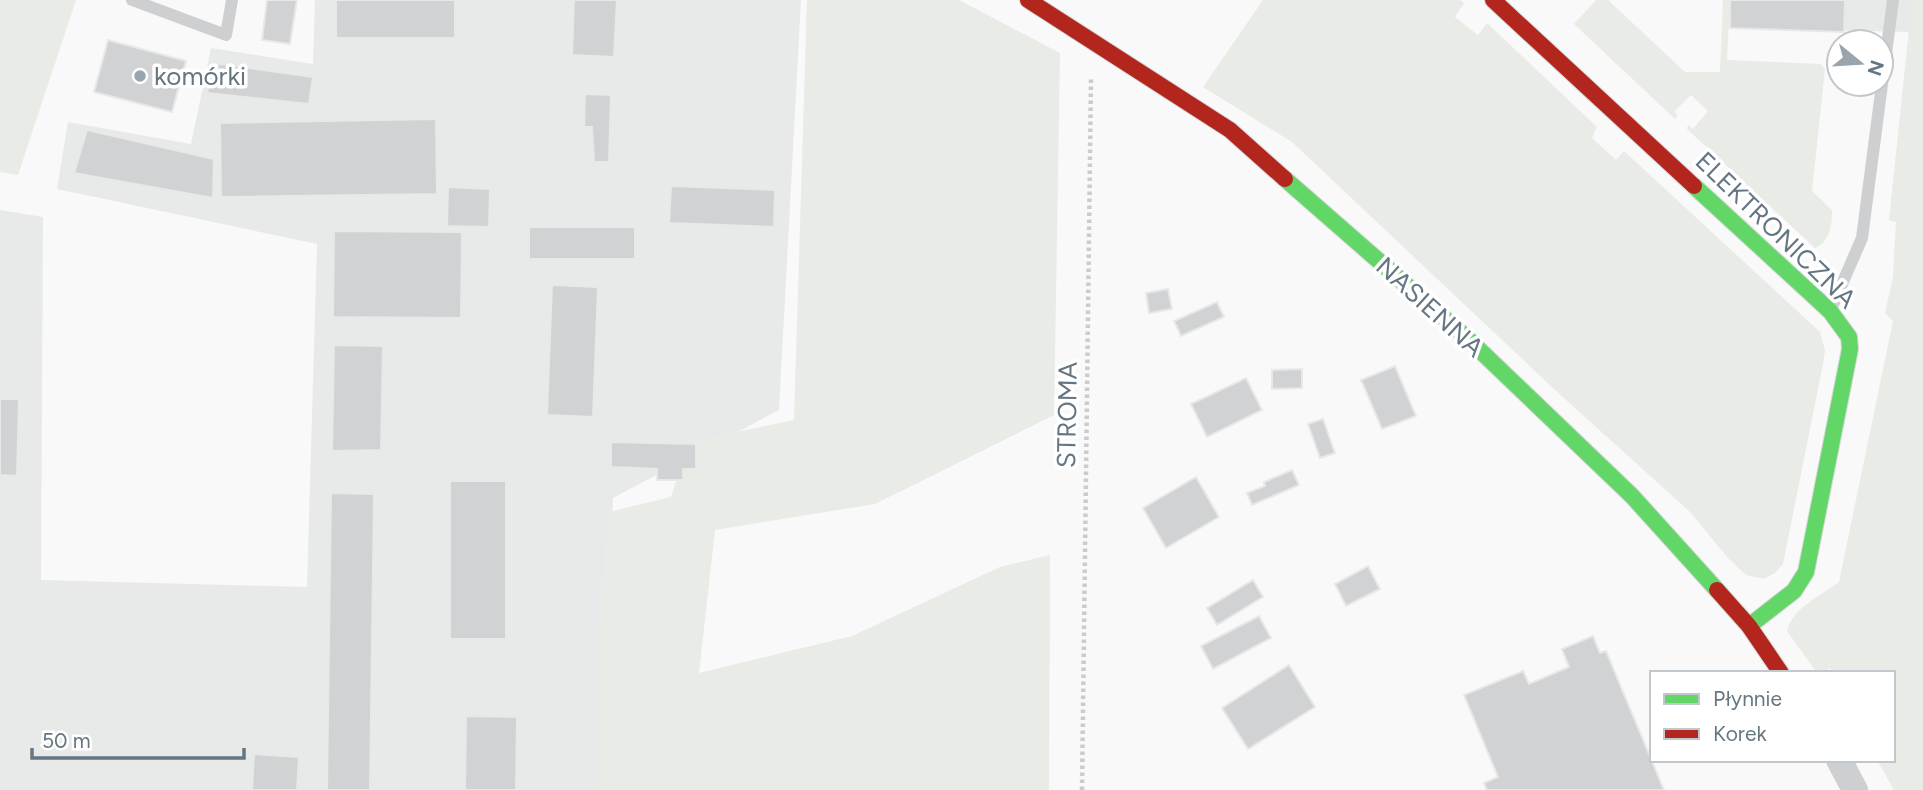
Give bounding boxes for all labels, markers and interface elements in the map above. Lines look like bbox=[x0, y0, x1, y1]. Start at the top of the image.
north arrow bbox=[1825, 28, 1895, 98]
text: N bbox=[1862, 58, 1889, 79]
place label: komórki bbox=[154, 60, 246, 92]
marker: komórki bbox=[132, 68, 148, 84]
street label: ELEKTRONICZNA bbox=[1689, 145, 1863, 315]
street label: NASIENNA bbox=[1370, 250, 1491, 364]
street label: STROMA bbox=[1050, 361, 1084, 468]
legend bbox=[1650, 671, 1895, 762]
text: Płynnie bbox=[1713, 686, 1782, 711]
scale bar bbox=[32, 716, 243, 760]
text: Korek bbox=[1713, 721, 1767, 746]
text: 50 m bbox=[42, 728, 91, 753]

